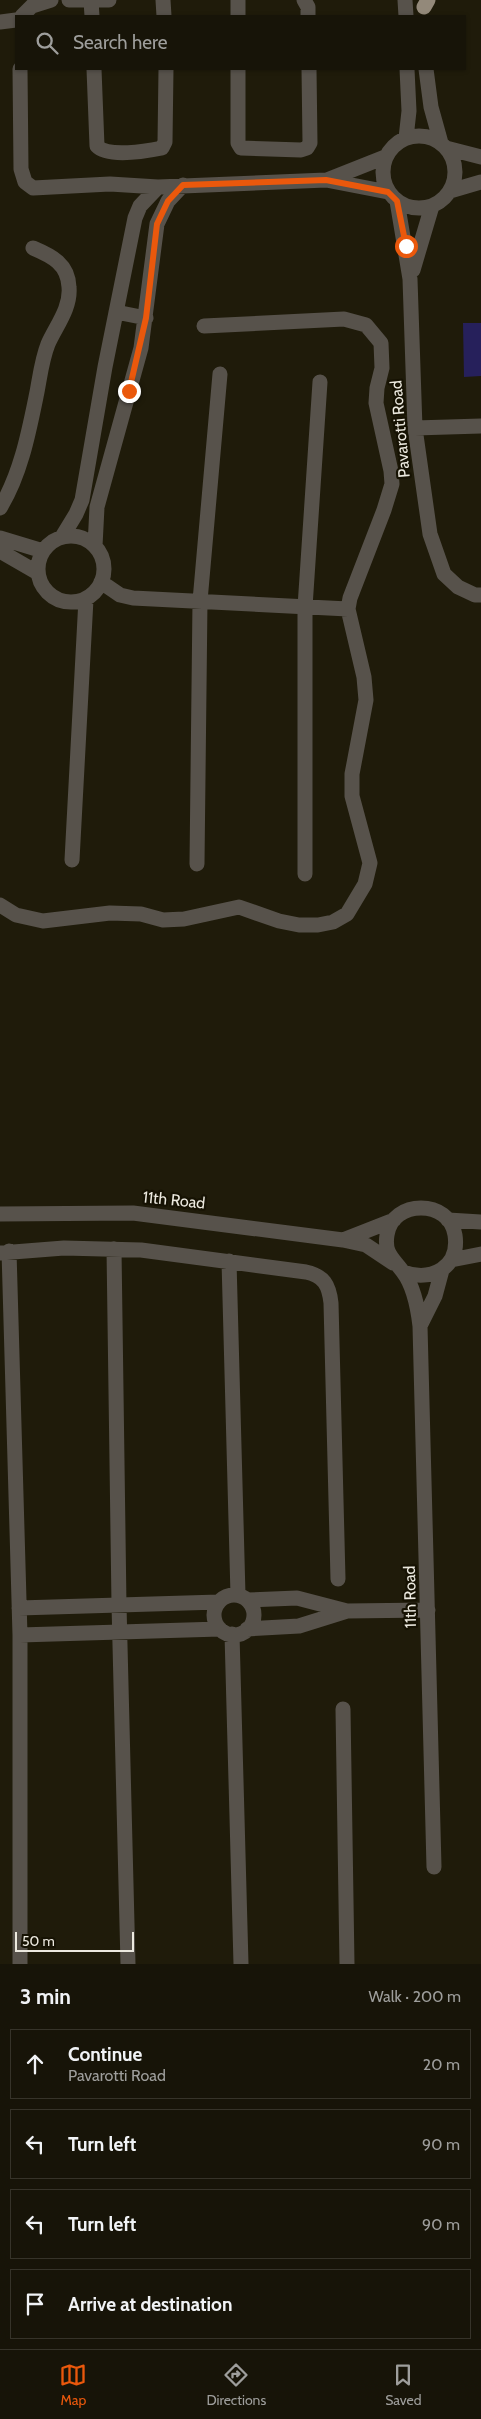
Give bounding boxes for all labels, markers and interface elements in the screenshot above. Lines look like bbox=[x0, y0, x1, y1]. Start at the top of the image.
search box bbox=[15, 15, 466, 70]
icon: search bbox=[33, 29, 61, 57]
text: Search here bbox=[73, 31, 167, 54]
route start bbox=[395, 235, 418, 258]
street label: Pavarotti Road bbox=[386, 379, 414, 479]
route end bbox=[118, 380, 141, 403]
street label: 11th Road bbox=[142, 1187, 206, 1213]
street label: 11th Road bbox=[400, 1565, 420, 1629]
scale bar bbox=[15, 1929, 134, 1952]
text: 50 m bbox=[22, 1932, 55, 1950]
text: 3 min bbox=[20, 1984, 71, 2009]
text: Walk · 200 m bbox=[369, 1987, 461, 2006]
text: Continue bbox=[68, 2043, 142, 2066]
icon: ahead bbox=[21, 2050, 49, 2078]
text: 20 m bbox=[423, 2055, 460, 2074]
text: Pavarotti Road bbox=[68, 2066, 166, 2085]
icon: left bbox=[21, 2130, 49, 2158]
text: Turn left bbox=[68, 2133, 136, 2156]
text: 90 m bbox=[422, 2135, 460, 2154]
icon: left bbox=[21, 2210, 49, 2238]
text: Turn left bbox=[68, 2213, 136, 2236]
text: 90 m bbox=[422, 2215, 460, 2234]
icon: arrive bbox=[21, 2290, 49, 2318]
text: Arrive at destination bbox=[68, 2293, 232, 2316]
tab: Map bbox=[59, 2361, 87, 2409]
tab: Directions bbox=[206, 2361, 266, 2409]
tab: Saved bbox=[385, 2361, 422, 2409]

